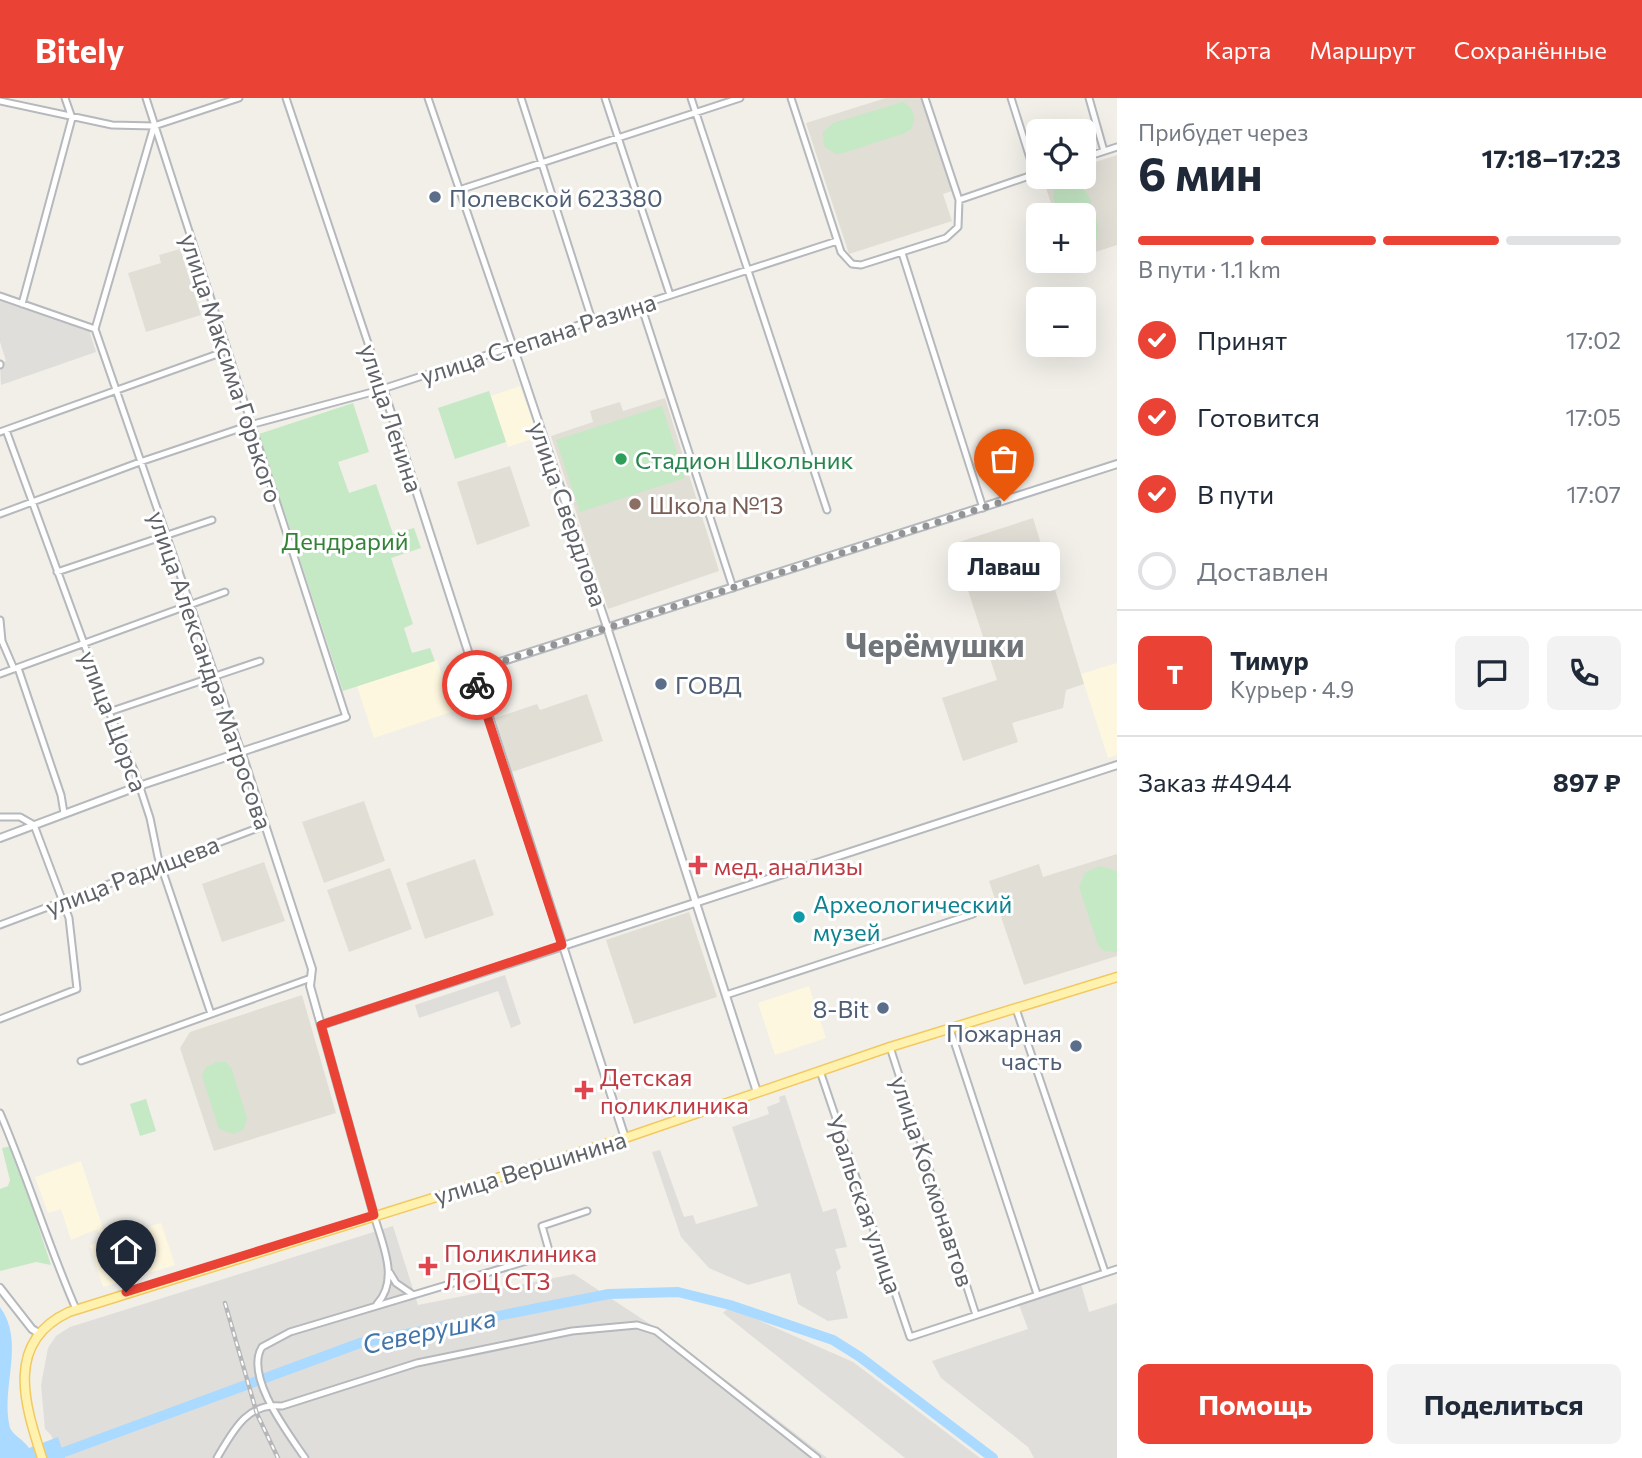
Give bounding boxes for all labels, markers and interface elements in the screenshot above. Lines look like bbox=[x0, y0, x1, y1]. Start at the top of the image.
text: Bitely bbox=[35, 29, 124, 70]
text: Карта bbox=[1205, 35, 1271, 64]
text: Маршрут bbox=[1309, 35, 1416, 64]
text: Сохранённые bbox=[1454, 35, 1607, 64]
text: Прибудет через bbox=[1138, 118, 1308, 146]
map controls bbox=[1026, 119, 1096, 357]
button: locate bbox=[1026, 119, 1096, 189]
text: 17:18–17:23 bbox=[1481, 142, 1621, 173]
text: 6 мин bbox=[1138, 144, 1263, 200]
place label: Полевской 623380 bbox=[449, 183, 663, 212]
marker: Полевской 623380 bbox=[427, 189, 443, 205]
button: + bbox=[1026, 203, 1096, 273]
street label: улица Максима Горького bbox=[175, 230, 289, 506]
text: В пути · 1.1 km bbox=[1138, 255, 1281, 283]
street label: улица Степана Разина bbox=[417, 286, 659, 390]
button: − bbox=[1026, 287, 1096, 357]
icon: check bbox=[1138, 321, 1176, 359]
text: Принят bbox=[1197, 324, 1287, 355]
text: 17:02 bbox=[1566, 326, 1621, 354]
street label: улица Ленина bbox=[354, 340, 430, 496]
icon: check bbox=[1138, 398, 1176, 436]
text: Готовится bbox=[1197, 401, 1320, 432]
text: 17:05 bbox=[1565, 403, 1621, 431]
street label: улица Свердлова bbox=[524, 418, 614, 610]
pin bbox=[974, 429, 1034, 501]
icon: bag bbox=[985, 440, 1023, 478]
place label: Стадион Школьник bbox=[635, 445, 853, 474]
marker: Стадион Школьник bbox=[613, 451, 629, 467]
icon: check bbox=[1138, 475, 1176, 513]
text: В пути bbox=[1197, 478, 1274, 509]
text: 17:07 bbox=[1567, 480, 1621, 508]
place label: Школа №13 bbox=[649, 490, 784, 519]
marker: Школа №13 bbox=[627, 496, 643, 512]
street label: улица Александра Матросова bbox=[143, 507, 279, 833]
park label: Дендрарий bbox=[281, 526, 409, 555]
callout: Лаваш bbox=[948, 543, 1060, 592]
text: Лаваш bbox=[967, 552, 1041, 580]
text: Доставлен bbox=[1197, 555, 1329, 586]
district label: Черёмушки bbox=[845, 624, 1025, 664]
button: chat bbox=[1455, 636, 1529, 710]
button: phone bbox=[1547, 636, 1621, 710]
text: Тимур bbox=[1230, 644, 1309, 675]
street label: улица Щорса bbox=[74, 646, 154, 796]
courier bbox=[442, 650, 512, 720]
text: Т bbox=[1167, 658, 1183, 689]
icon: bike bbox=[458, 666, 496, 704]
place label: ГОВД bbox=[675, 670, 742, 699]
text: Курьер · 4.9 bbox=[1230, 675, 1354, 703]
marker: ГОВД bbox=[653, 676, 669, 692]
text: Заказ #4944 bbox=[1138, 766, 1292, 797]
text: 897 ₽ bbox=[1553, 766, 1621, 797]
street label: улица Радищева bbox=[41, 829, 223, 921]
place label: мед. анализы bbox=[714, 851, 863, 880]
marker: мед. анализы bbox=[688, 855, 708, 875]
place label: Археологический музей bbox=[813, 889, 1012, 946]
marker: Археологический музей bbox=[791, 909, 807, 925]
place label: 8-Bit bbox=[813, 994, 869, 1023]
marker: 8-Bit bbox=[875, 1000, 891, 1016]
place label: Пожарная часть bbox=[946, 1018, 1062, 1075]
marker: Пожарная часть bbox=[1068, 1038, 1084, 1054]
place label: Детская поликлиника bbox=[600, 1062, 749, 1119]
street label: улица Космонавтов bbox=[885, 1072, 981, 1290]
marker: Детская поликлиника bbox=[574, 1080, 594, 1100]
street label: Уральская улица bbox=[821, 1111, 909, 1297]
street label: улица Вершинина bbox=[430, 1124, 630, 1210]
pin bbox=[96, 1220, 156, 1292]
icon: home bbox=[107, 1231, 145, 1269]
place label: Поликлиника ЛОЦ СТЗ bbox=[444, 1238, 597, 1295]
marker: Поликлиника ЛОЦ СТЗ bbox=[418, 1256, 438, 1276]
water label: Северушка bbox=[359, 1301, 499, 1359]
button: Помощь bbox=[1138, 1364, 1373, 1444]
button: Поделиться bbox=[1387, 1364, 1621, 1444]

